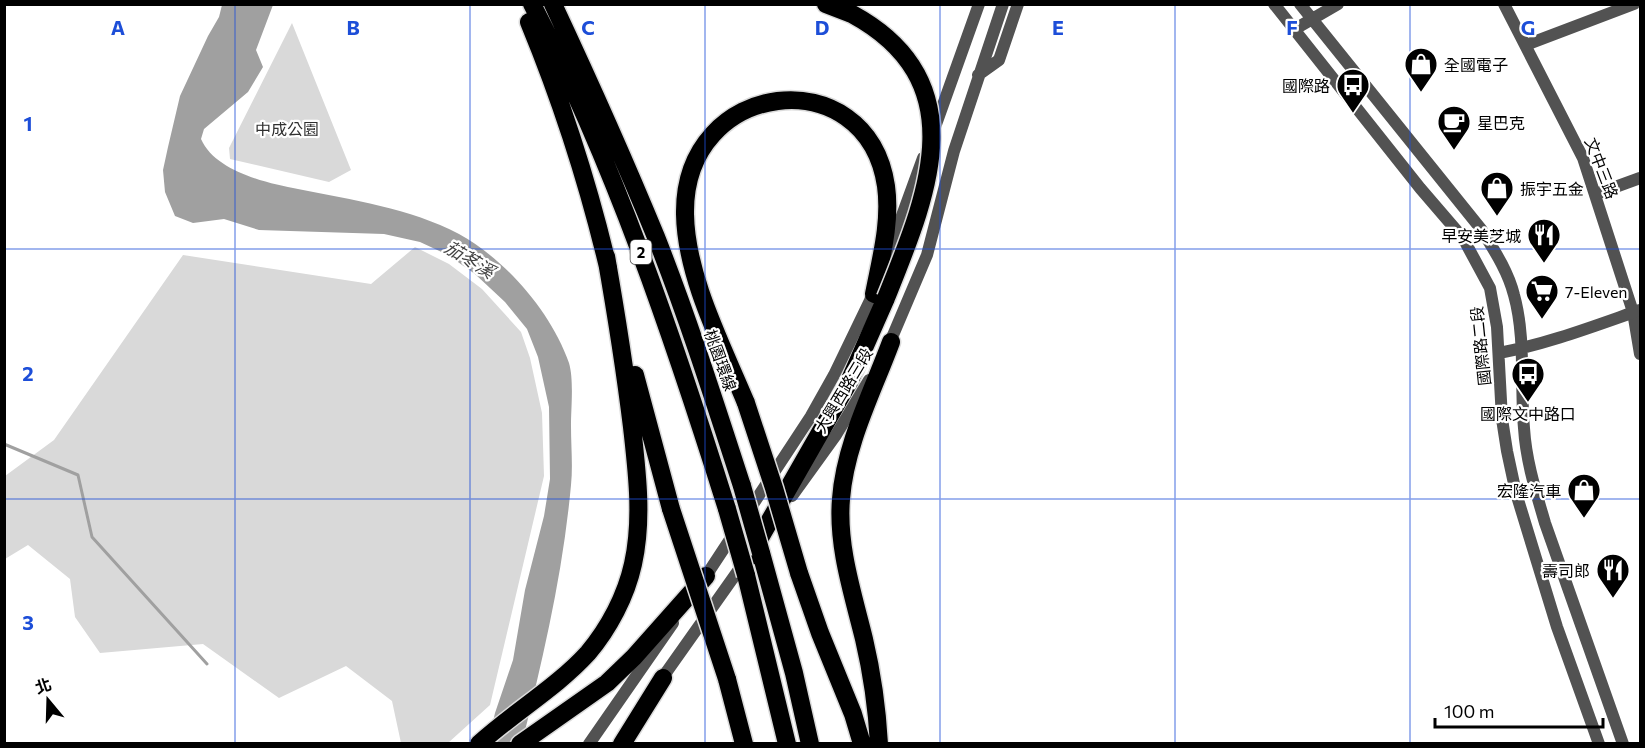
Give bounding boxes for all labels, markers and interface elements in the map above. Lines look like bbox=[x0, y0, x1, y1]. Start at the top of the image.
text: A bbox=[111, 15, 125, 39]
text: B bbox=[346, 15, 360, 39]
text: C bbox=[581, 15, 595, 39]
text: D bbox=[815, 15, 829, 39]
text: E bbox=[1052, 15, 1064, 39]
text: F bbox=[1286, 15, 1298, 39]
text: G bbox=[1521, 15, 1535, 39]
shop icon: 全國電子 bbox=[1403, 46, 1439, 93]
place label: 全國電子 bbox=[1444, 55, 1508, 74]
bus stop icon: 國際路 bbox=[1335, 67, 1371, 114]
place label: 國際路 bbox=[1282, 76, 1330, 95]
cafe icon: 星巴克 bbox=[1436, 104, 1472, 151]
text: 1 bbox=[23, 111, 33, 135]
place label: 星巴克 bbox=[1477, 113, 1525, 132]
park label: 中成公園 bbox=[255, 119, 319, 138]
street label: 文中三路 bbox=[1582, 135, 1622, 201]
shop icon: 振宇五金 bbox=[1479, 170, 1515, 217]
place label: 振宇五金 bbox=[1520, 179, 1584, 198]
restaurant icon: 早安美芝城 bbox=[1526, 217, 1562, 264]
place label: 早安美芝城 bbox=[1441, 226, 1521, 245]
water label: 茄苳溪 bbox=[441, 236, 501, 284]
road number: 2 bbox=[630, 240, 652, 264]
supermarket icon: 7-Eleven bbox=[1524, 273, 1560, 320]
place label: 7-Eleven bbox=[1565, 282, 1628, 301]
street label: 國際路二段 bbox=[1466, 305, 1494, 387]
street label: 桃園環線 bbox=[701, 327, 741, 393]
street label: 大興西路三段 bbox=[810, 344, 876, 436]
bus stop icon: 國際文中路口 bbox=[1510, 356, 1546, 403]
text: 2 bbox=[22, 361, 34, 385]
place label: 國際文中路口 bbox=[1480, 404, 1576, 423]
shop icon: 宏隆汽車 bbox=[1566, 472, 1602, 519]
place label: 宏隆汽車 bbox=[1497, 481, 1561, 500]
restaurant icon: 壽司郎 bbox=[1595, 552, 1631, 599]
place label: 壽司郎 bbox=[1542, 561, 1590, 580]
text: 3 bbox=[22, 610, 34, 634]
north arrow bbox=[18, 670, 78, 730]
text: 北 bbox=[32, 674, 54, 697]
scale bar bbox=[1435, 691, 1603, 729]
text: 100 m bbox=[1444, 700, 1494, 722]

